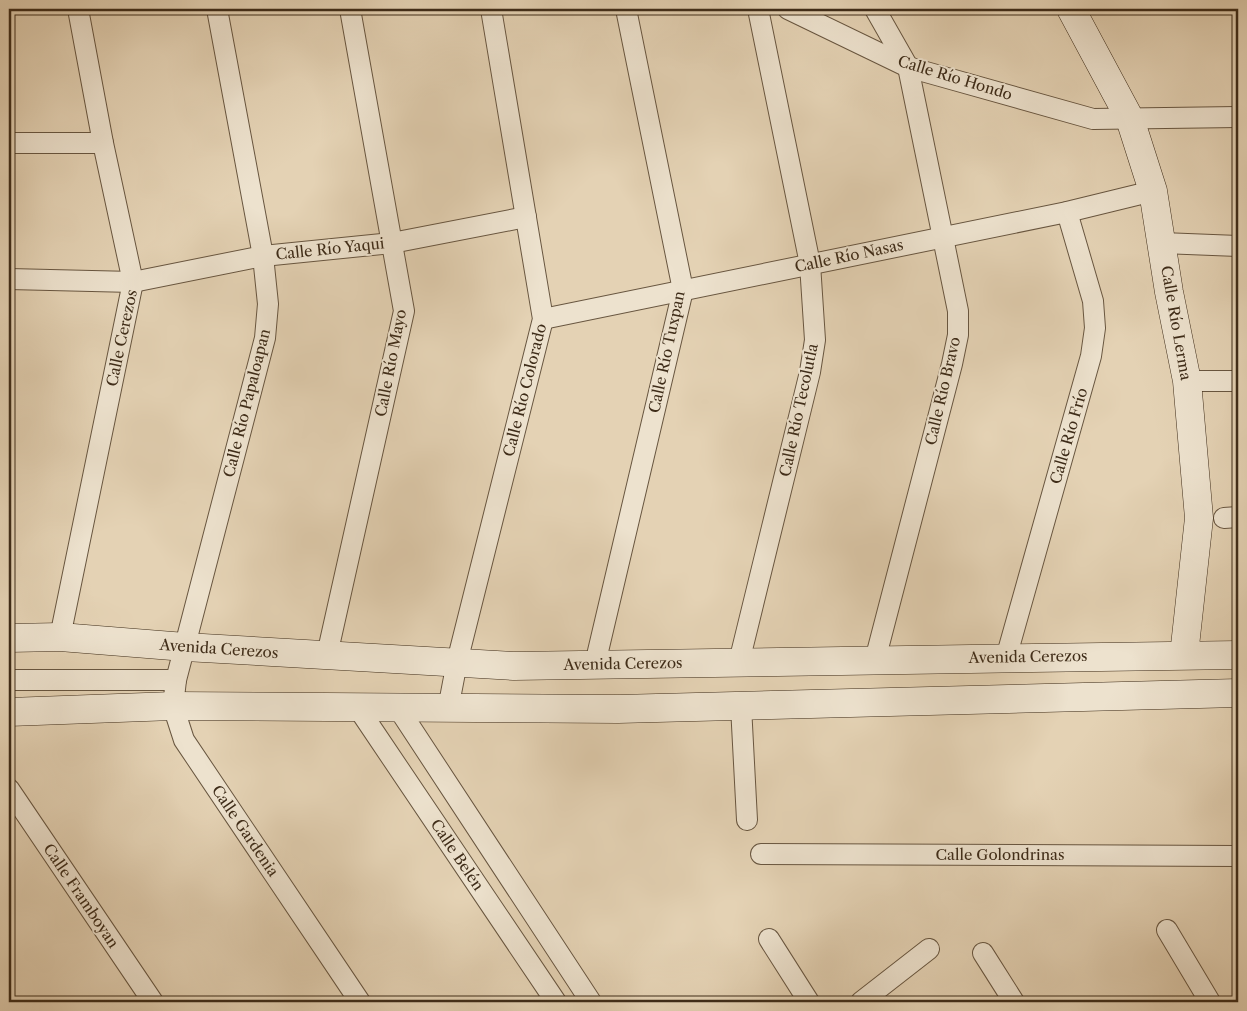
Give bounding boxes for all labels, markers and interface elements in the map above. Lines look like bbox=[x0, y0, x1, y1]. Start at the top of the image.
street label: Calle Río Hondo bbox=[896, 51, 1015, 104]
street label: Calle Río Yaqui bbox=[275, 233, 386, 264]
street label: Calle Río Nasas bbox=[793, 235, 905, 276]
street label: Calle Río Lerma bbox=[1157, 264, 1196, 382]
street label: Calle Cerezos bbox=[102, 288, 141, 388]
street label: Calle Río Tuxpan bbox=[644, 289, 689, 415]
street label: Calle Río Mayo bbox=[371, 307, 410, 418]
street label: Calle Río Colorado bbox=[499, 321, 550, 458]
street label: Calle Río Papaloapan bbox=[219, 326, 274, 479]
street label: Calle Río Bravo bbox=[921, 335, 964, 447]
street label: Calle Río Tecolutla bbox=[775, 341, 822, 478]
street label: Calle Río Frío bbox=[1046, 386, 1091, 486]
street label: Avenida Cerezos bbox=[158, 635, 279, 662]
street label: Avenida Cerezos bbox=[967, 646, 1088, 667]
street label: Avenida Cerezos bbox=[562, 653, 683, 674]
street label: Calle Gardenia bbox=[208, 781, 283, 880]
street label: Calle Belén bbox=[427, 815, 489, 894]
street label: Calle Framboyan bbox=[40, 840, 124, 952]
street label: Calle Golondrinas bbox=[936, 845, 1064, 864]

